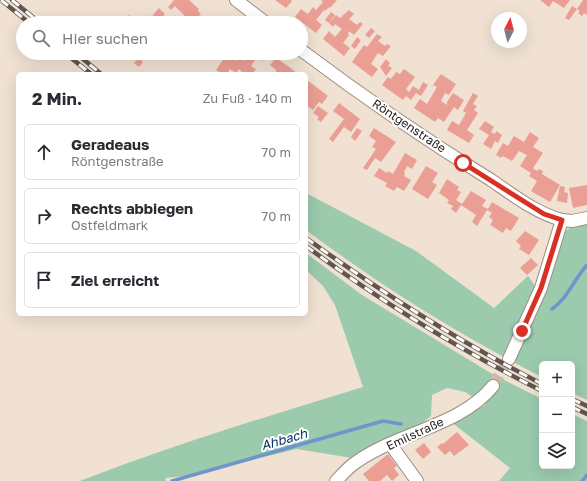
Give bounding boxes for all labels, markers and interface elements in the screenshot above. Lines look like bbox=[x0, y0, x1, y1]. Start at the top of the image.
north arrow bbox=[491, 12, 527, 48]
search box bbox=[16, 16, 308, 60]
icon: search bbox=[30, 27, 52, 49]
text: Hier suchen bbox=[62, 29, 148, 47]
text: 2 Min. bbox=[32, 88, 82, 109]
text: Zu Fuß · 140 m bbox=[203, 90, 292, 106]
street label: Röntgenstraße bbox=[370, 95, 449, 156]
text: Geradeaus bbox=[71, 135, 149, 153]
icon: ahead bbox=[33, 141, 55, 163]
text: 70 m bbox=[261, 144, 291, 160]
text: Röntgenstraße bbox=[71, 153, 164, 169]
route start bbox=[454, 154, 472, 172]
text: Rechts abbiegen bbox=[71, 199, 193, 217]
icon: right bbox=[33, 205, 55, 227]
text: 70 m bbox=[261, 208, 291, 224]
text: Ostfeldmark bbox=[71, 217, 148, 233]
icon: arrive bbox=[33, 269, 55, 291]
text: Ziel erreicht bbox=[71, 271, 159, 289]
route end bbox=[513, 322, 531, 340]
map controls bbox=[539, 361, 575, 469]
button: + bbox=[539, 361, 575, 397]
button: − bbox=[539, 397, 575, 433]
street label: Emilstraße bbox=[384, 414, 446, 453]
water label: Ahbach bbox=[259, 425, 310, 453]
button: layers bbox=[539, 433, 575, 469]

